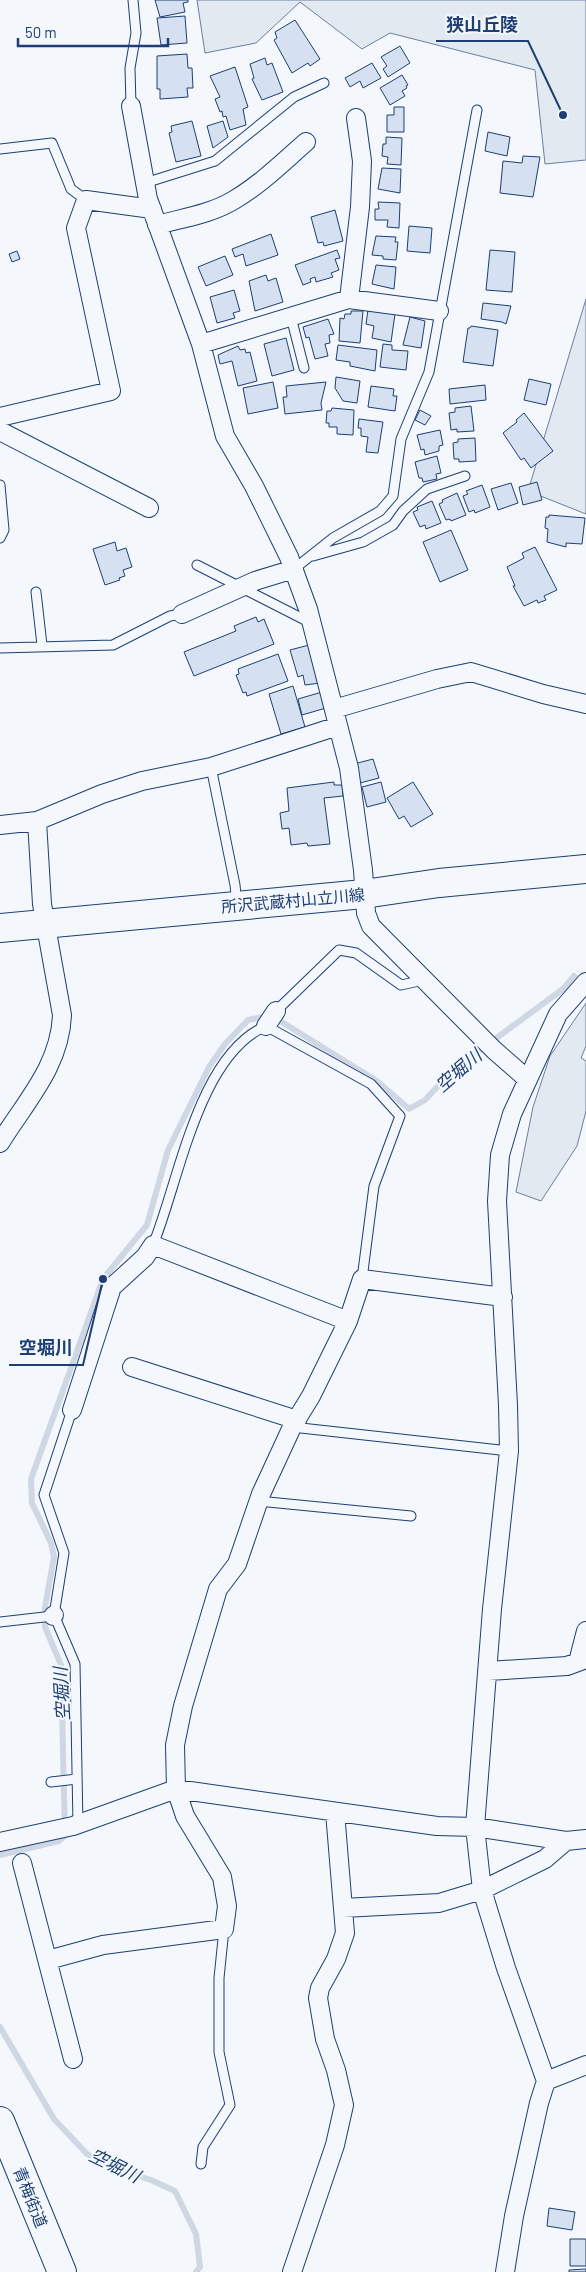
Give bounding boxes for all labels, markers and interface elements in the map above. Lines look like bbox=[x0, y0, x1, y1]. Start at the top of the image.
callout: 狭山丘陵 bbox=[436, 8, 528, 41]
text: 狭山丘陵 bbox=[446, 13, 518, 35]
scale bar bbox=[18, 15, 168, 47]
text: 50 m bbox=[25, 23, 57, 41]
street label: 所沢武蔵村山立川線 bbox=[220, 884, 366, 916]
water label: 空堀川 bbox=[430, 1043, 487, 1096]
callout: 空堀川 bbox=[9, 1332, 83, 1365]
text: 空堀川 bbox=[19, 1336, 73, 1358]
water label: 空堀川 bbox=[48, 1664, 73, 1722]
water label: 空堀川 bbox=[86, 2143, 146, 2188]
street label: 青梅街道 bbox=[10, 2164, 52, 2230]

